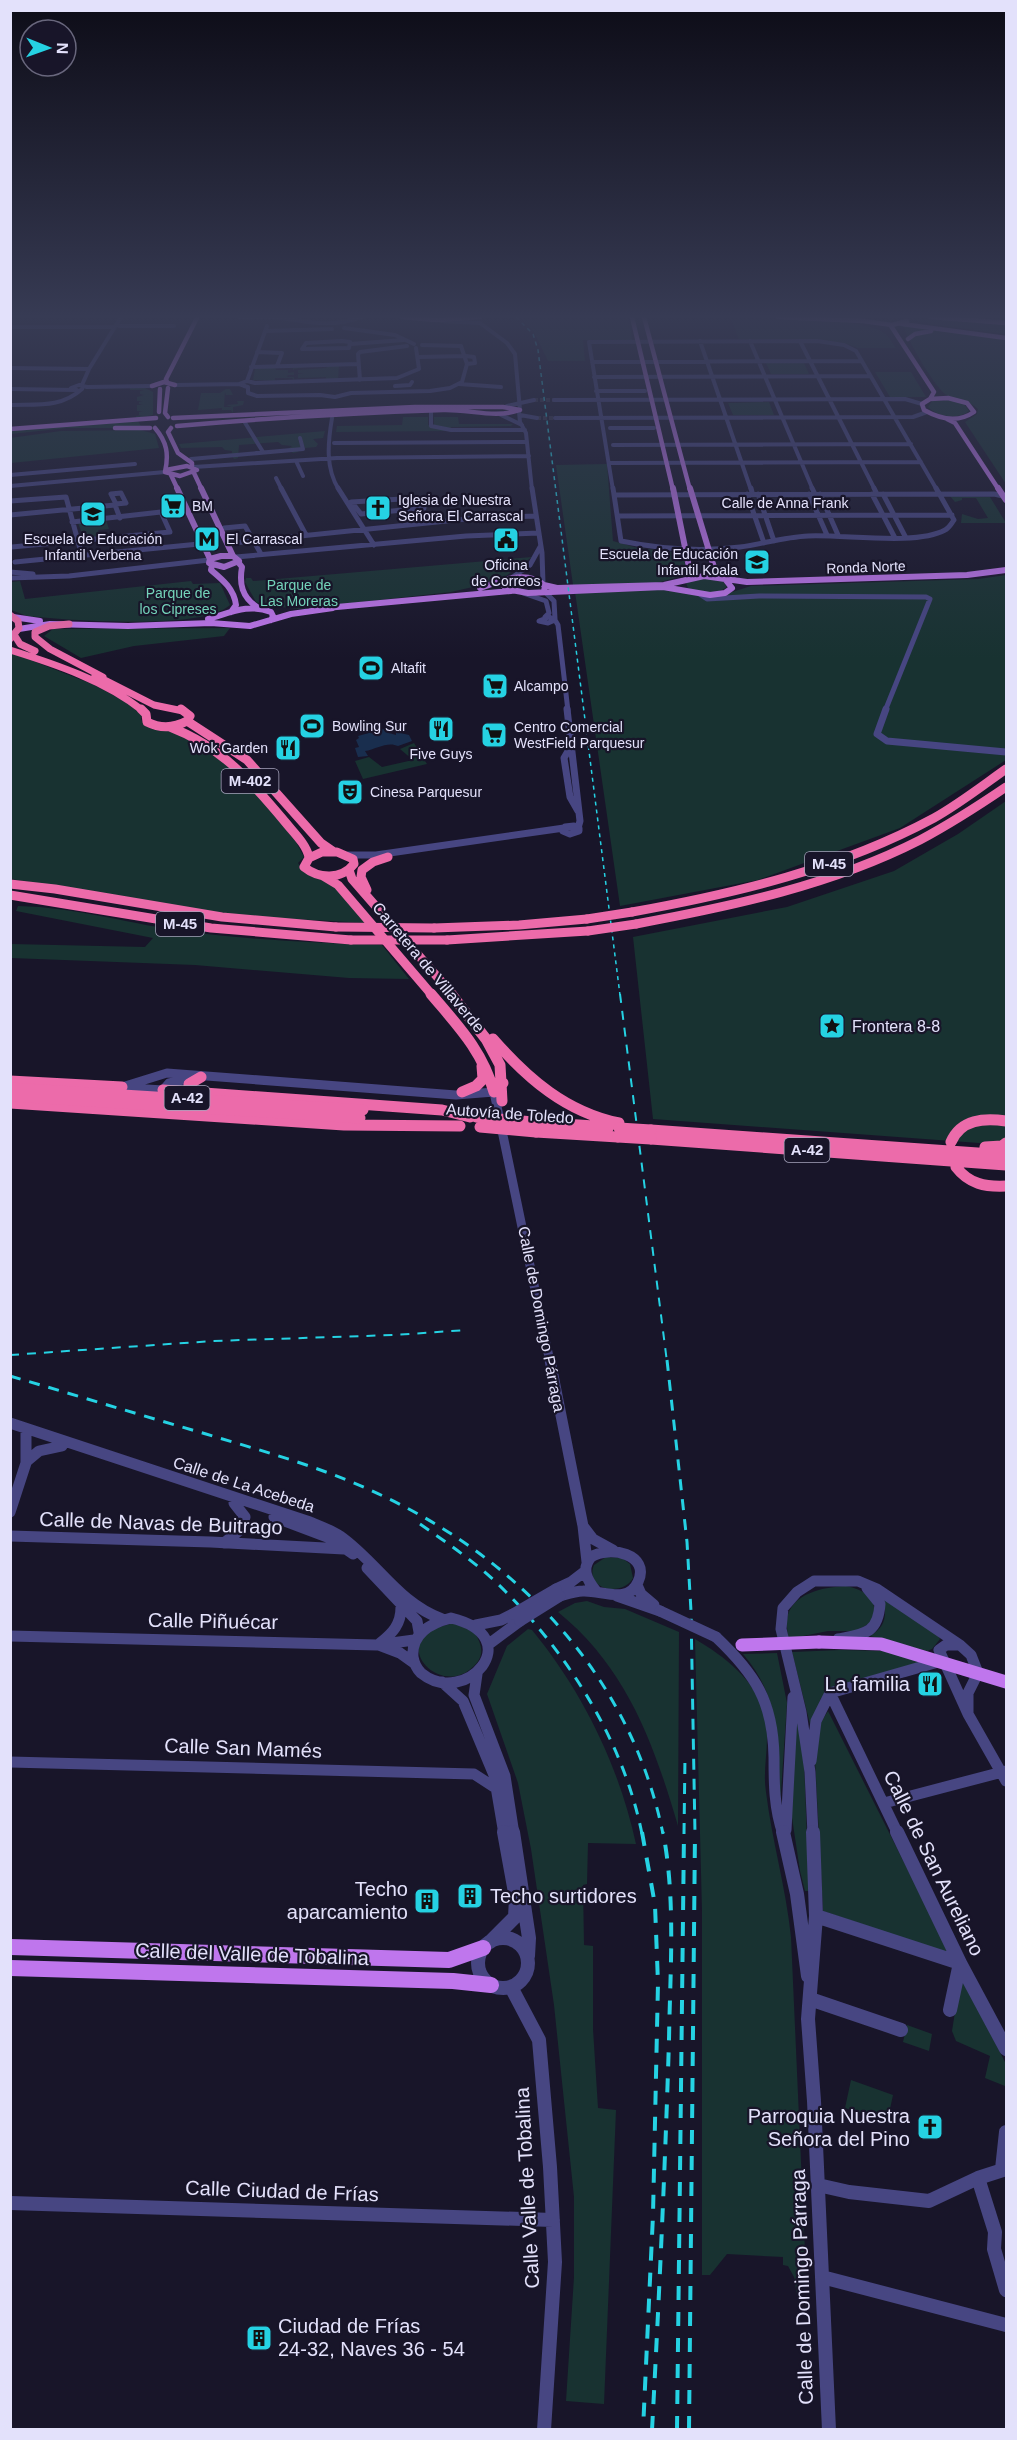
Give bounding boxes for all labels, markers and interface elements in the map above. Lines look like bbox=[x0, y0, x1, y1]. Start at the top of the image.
north arrow bbox=[18, 18, 78, 78]
text: N bbox=[54, 42, 71, 54]
supermarket icon: BM bbox=[158, 491, 188, 521]
place label: Iglesia de Nuestra Señora El Carrascal bbox=[398, 492, 523, 524]
church icon: Iglesia de Nuestra Señora El Carrascal bbox=[363, 493, 393, 523]
street label: Calle de Anna Frank bbox=[722, 495, 849, 511]
place label: BM bbox=[192, 498, 213, 514]
school or university icon: Escuela de Educación Infantil Verbena bbox=[78, 499, 108, 529]
metro station icon: El Carrascal bbox=[192, 524, 222, 554]
public building icon: Oficina de Correos bbox=[491, 525, 521, 555]
place label: Escuela de Educación Infantil Verbena bbox=[24, 531, 162, 563]
place label: El Carrascal bbox=[226, 531, 302, 547]
place label: Escuela de Educación Infantil Koala bbox=[599, 546, 738, 578]
school or university icon: Escuela de Educación Infantil Koala bbox=[742, 547, 772, 577]
place label: Oficina de Correos bbox=[471, 557, 541, 589]
street label: Ronda Norte bbox=[826, 558, 906, 576]
park label: Parque de Las Moreras bbox=[260, 577, 338, 609]
park label: Parque de los Cipreses bbox=[139, 585, 217, 617]
sports icon: Altafit bbox=[356, 653, 386, 683]
place label: Altafit bbox=[391, 660, 426, 676]
supermarket icon: Alcampo bbox=[480, 671, 510, 701]
place label: Alcampo bbox=[514, 678, 569, 694]
sports icon: Bowling Sur bbox=[297, 711, 327, 741]
restaurant icon: Five Guys bbox=[426, 714, 456, 744]
place label: Bowling Sur bbox=[332, 718, 407, 734]
place label: Centro Comercial WestField Parquesur bbox=[514, 719, 645, 751]
supermarket icon: Centro Comercial WestField Parquesur bbox=[479, 720, 509, 750]
restaurant icon: Wok Garden bbox=[273, 733, 303, 763]
place label: Wok Garden bbox=[190, 740, 268, 756]
place label: Five Guys bbox=[409, 746, 473, 762]
road number: M-402 bbox=[222, 769, 278, 793]
theatre icon: Cinesa Parquesur bbox=[335, 777, 365, 807]
place label: Cinesa Parquesur bbox=[370, 784, 482, 800]
road number: M-45 bbox=[805, 852, 853, 876]
street label: Carretera de Villaverde bbox=[369, 899, 488, 1036]
road number: M-45 bbox=[156, 912, 204, 936]
place icon: Frontera 8-8 bbox=[817, 1011, 847, 1041]
place label: Frontera 8-8 bbox=[852, 1018, 940, 1035]
road number: A-42 bbox=[164, 1086, 210, 1110]
street label: Autovía de Toledo bbox=[446, 1101, 574, 1126]
road number: A-42 bbox=[784, 1138, 830, 1162]
street label: Calle de Domingo Párraga bbox=[515, 1225, 568, 1413]
street label: Calle de La Acebeda bbox=[171, 1454, 317, 1515]
street label: Calle de Navas de Buitrago bbox=[39, 1508, 283, 1538]
street label: Calle Piñuécar bbox=[148, 1609, 279, 1633]
restaurant icon: La familia bbox=[915, 1669, 945, 1699]
place label: La familia bbox=[824, 1673, 911, 1695]
street label: Calle San Mamés bbox=[164, 1734, 322, 1762]
street label: Calle de San Aureliano bbox=[880, 1767, 988, 1959]
place label: Techo aparcamiento bbox=[287, 1878, 408, 1923]
building icon: Techo surtidores bbox=[455, 1881, 485, 1911]
place label: Techo surtidores bbox=[490, 1885, 637, 1907]
building icon: Techo aparcamiento bbox=[412, 1886, 442, 1916]
street label: Calle del Valle de Tobalina bbox=[135, 1939, 370, 1969]
street label: Calle Valle de Tobalina bbox=[511, 2086, 543, 2289]
place label: Parroquia Nuestra Señora del Pino bbox=[748, 2105, 911, 2150]
church icon: Parroquia Nuestra Señora del Pino bbox=[915, 2112, 945, 2142]
street label: Calle de Domingo Párraga bbox=[787, 2168, 817, 2405]
street label: Calle Ciudad de Frías bbox=[185, 2177, 379, 2205]
place label: Ciudad de Frías 24-32, Naves 36 - 54 bbox=[278, 2315, 465, 2360]
building icon: Ciudad de Frías 24-32, Naves 36 - 54 bbox=[244, 2323, 274, 2353]

